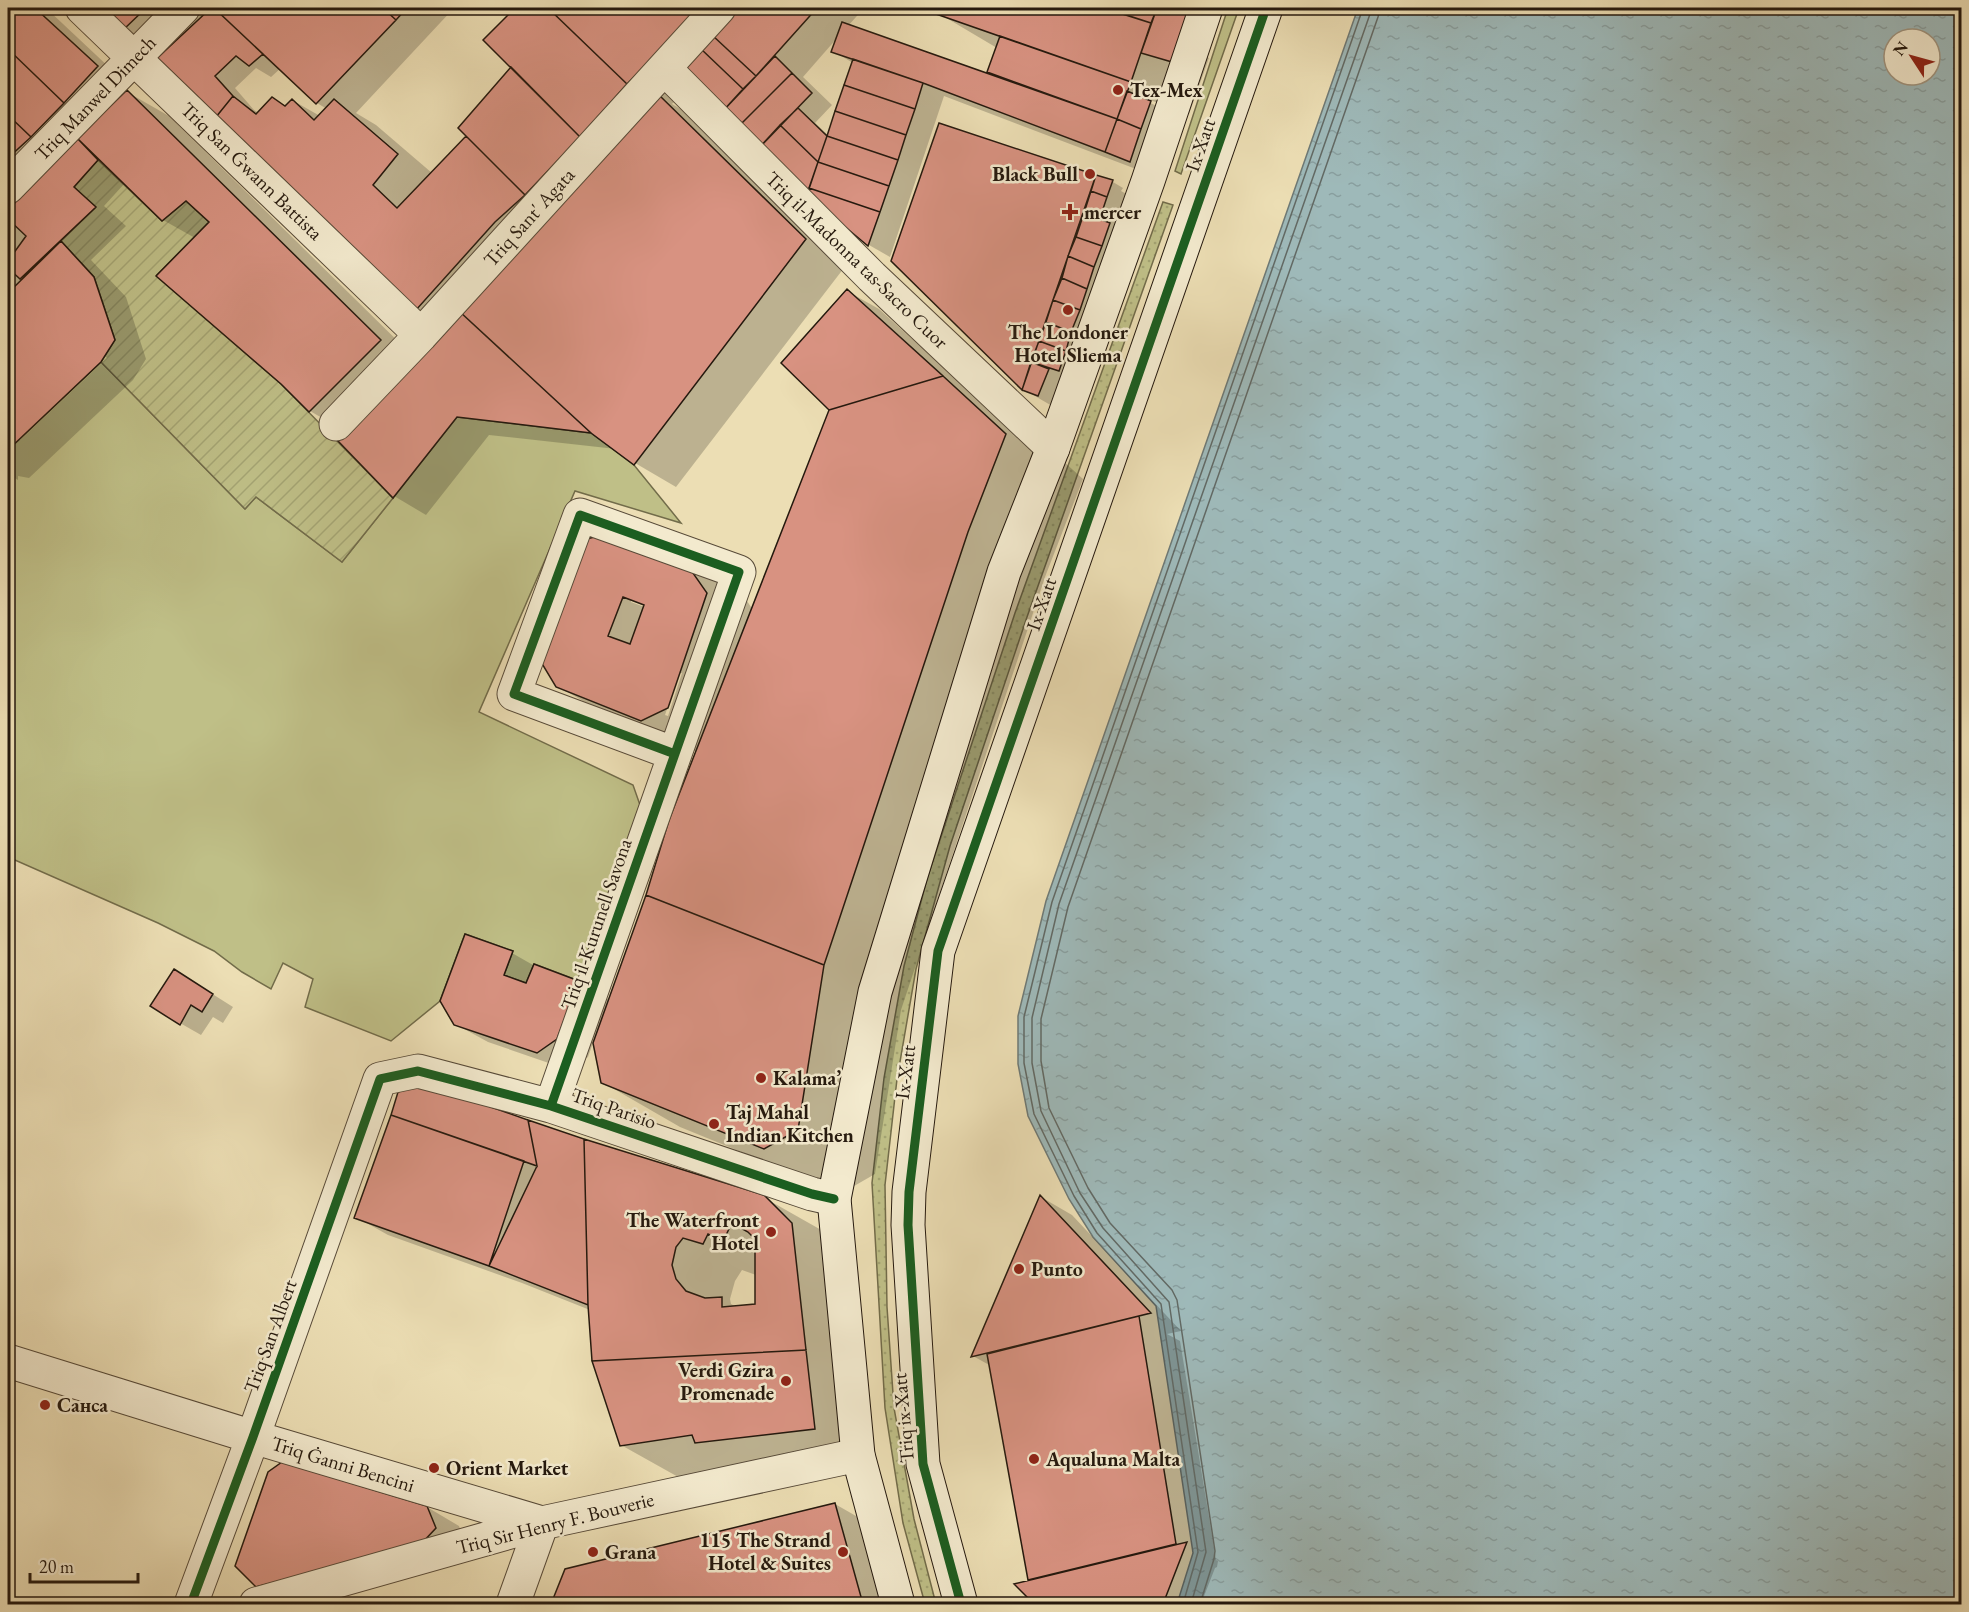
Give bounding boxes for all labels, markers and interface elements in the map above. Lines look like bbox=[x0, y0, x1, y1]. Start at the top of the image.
north arrow bbox=[1882, 27, 1942, 87]
street label: Triq Manwel Dimech bbox=[29, 30, 161, 166]
text: N bbox=[1888, 37, 1913, 60]
place label: Tex-Mex bbox=[1130, 77, 1203, 103]
marker: Tex-Mex bbox=[1111, 83, 1125, 97]
street label: Triq San Ġwann Battista bbox=[175, 96, 329, 246]
street label: Ix-Xatt bbox=[1179, 114, 1221, 175]
place label: Black Bull bbox=[992, 161, 1078, 187]
street label: Triq Sant' Agata bbox=[478, 162, 580, 272]
street label: Triq il-Madonna tas-Sacro Cuor bbox=[760, 166, 954, 355]
marker: Black Bull bbox=[1083, 167, 1097, 181]
place label: mercer bbox=[1084, 199, 1142, 225]
marker: mercer bbox=[1061, 203, 1079, 221]
marker: The Londoner Hotel Sliema bbox=[1061, 303, 1075, 317]
place label: The Londoner Hotel Sliema bbox=[1008, 319, 1129, 368]
street label: Ix-Xatt bbox=[1020, 573, 1062, 634]
street label: Triq il-Kurunell Savona bbox=[554, 835, 638, 1013]
street label: Ix-Xatt bbox=[889, 1043, 921, 1101]
place label: Kalama’ bbox=[773, 1065, 841, 1091]
marker: Kalama’ bbox=[754, 1071, 768, 1085]
street label: Triq Parisio bbox=[568, 1081, 660, 1135]
place label: Taj Mahal Indian Kitchen bbox=[726, 1099, 854, 1148]
marker: Taj Mahal Indian Kitchen bbox=[707, 1117, 721, 1131]
place label: The Waterfront Hotel bbox=[626, 1207, 759, 1256]
marker: The Waterfront Hotel bbox=[764, 1225, 778, 1239]
place label: Punto bbox=[1031, 1256, 1083, 1282]
marker: Punto bbox=[1012, 1262, 1026, 1276]
street label: Triq San Albert bbox=[237, 1275, 303, 1396]
place label: Verdi Gzira Promenade bbox=[678, 1357, 774, 1406]
street label: Triq ix-Xatt bbox=[886, 1371, 920, 1464]
marker: Verdi Gzira Promenade bbox=[779, 1374, 793, 1388]
place label: Санса bbox=[57, 1392, 108, 1418]
marker: Санса bbox=[38, 1398, 52, 1412]
street label: Triq Ġanni Bencini bbox=[268, 1430, 418, 1498]
place label: Aqualuna Malta bbox=[1045, 1446, 1181, 1472]
marker: Aqualuna Malta bbox=[1027, 1452, 1041, 1466]
place label: Orient Market bbox=[446, 1455, 569, 1481]
marker: Orient Market bbox=[427, 1461, 441, 1475]
street label: Triq Sir Henry F. Bouverie bbox=[453, 1486, 657, 1560]
place label: 115 The Strand Hotel & Suites bbox=[700, 1527, 831, 1576]
place label: Grana bbox=[605, 1539, 656, 1565]
marker: Grana bbox=[586, 1545, 600, 1559]
marker: 115 The Strand Hotel & Suites bbox=[836, 1545, 850, 1559]
scale bar bbox=[30, 1546, 138, 1584]
text: 20 m bbox=[39, 1555, 74, 1578]

